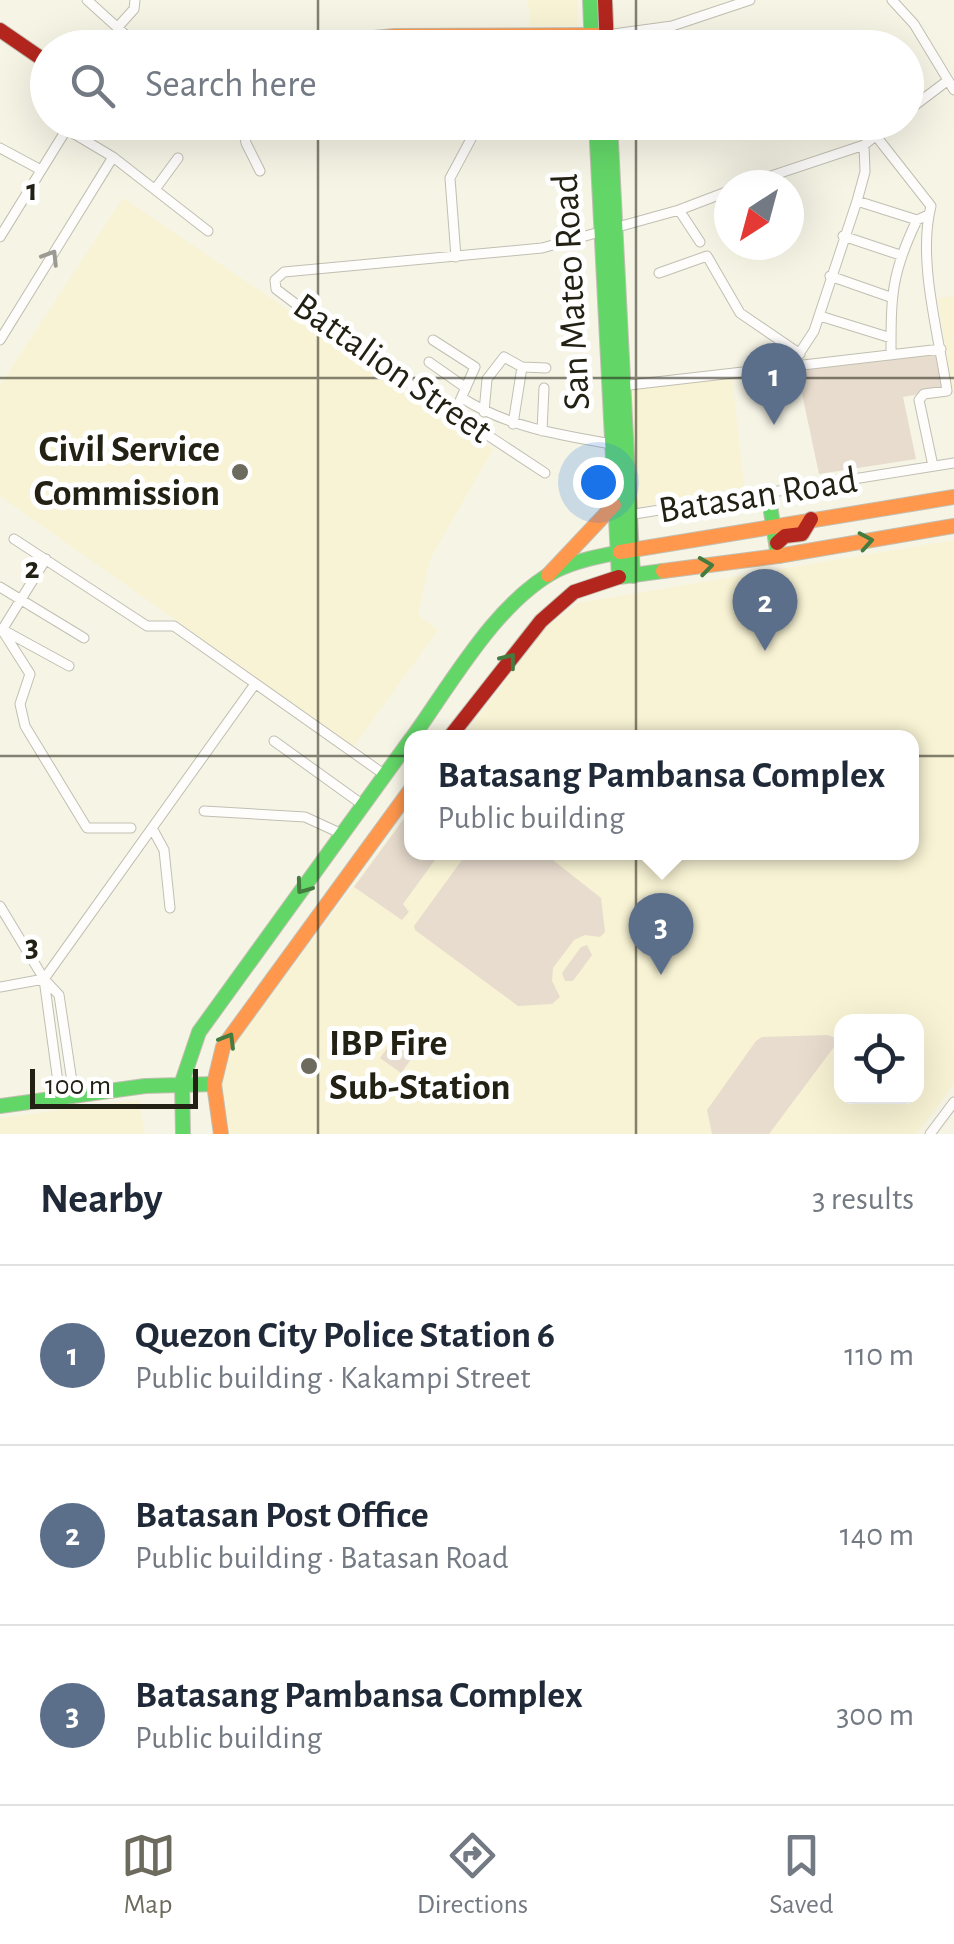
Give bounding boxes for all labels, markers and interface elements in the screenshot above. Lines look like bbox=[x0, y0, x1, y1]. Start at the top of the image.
search box bbox=[30, 30, 924, 140]
icon: search bbox=[65, 58, 120, 113]
text: Search here bbox=[145, 66, 317, 104]
north arrow bbox=[714, 170, 804, 260]
street label: San Mateo Road bbox=[547, 173, 597, 411]
text: 1 bbox=[26, 174, 38, 206]
one-way arrow bbox=[39, 250, 58, 268]
street label: Battalion Street bbox=[286, 287, 498, 451]
pin: 1 bbox=[742, 342, 806, 425]
place label: Civil Service Commission bbox=[34, 431, 220, 513]
your location bbox=[573, 457, 624, 508]
marker: Civil Service Commission bbox=[229, 461, 251, 483]
street label: Batasan Road bbox=[656, 462, 860, 530]
one-way arrow bbox=[858, 531, 874, 552]
text: 2 bbox=[24, 552, 40, 584]
one-way arrow bbox=[697, 556, 714, 577]
pin: 2 bbox=[732, 568, 798, 651]
one-way arrow bbox=[497, 653, 514, 671]
popup bbox=[404, 730, 919, 860]
text: Batasang Pambansa Complex bbox=[438, 757, 885, 795]
text: Public building bbox=[438, 802, 625, 834]
one-way arrow bbox=[298, 876, 315, 894]
pin: 3 bbox=[628, 892, 694, 975]
text: 3 bbox=[25, 930, 39, 962]
map controls bbox=[834, 1014, 924, 1104]
button: locate bbox=[834, 1014, 924, 1104]
place label: IBP Fire Sub-Station bbox=[329, 1025, 511, 1107]
one-way arrow bbox=[216, 1033, 235, 1051]
marker: IBP Fire Sub-Station bbox=[298, 1055, 320, 1077]
scale bar bbox=[30, 1064, 198, 1108]
text: 100 m bbox=[45, 1072, 111, 1100]
text: Nearby bbox=[40, 1178, 163, 1220]
text: 3 results bbox=[812, 1183, 914, 1215]
text: Quezon City Police Station 6 bbox=[135, 1317, 555, 1355]
text: 1 bbox=[67, 1339, 78, 1371]
text: 110 m bbox=[844, 1339, 914, 1371]
text: Public building · Kakampi Street bbox=[135, 1362, 531, 1394]
text: Batasan Post Office bbox=[135, 1497, 429, 1535]
text: 2 bbox=[65, 1519, 80, 1551]
text: 140 m bbox=[840, 1519, 914, 1551]
text: Public building · Batasan Road bbox=[135, 1542, 509, 1574]
text: Batasang Pambansa Complex bbox=[135, 1677, 583, 1715]
text: 3 bbox=[66, 1699, 79, 1731]
text: 300 m bbox=[836, 1699, 914, 1731]
text: Public building bbox=[135, 1722, 322, 1754]
tab: Map bbox=[121, 1828, 176, 1922]
tab: Directions bbox=[417, 1828, 528, 1922]
tab: Saved bbox=[769, 1828, 833, 1922]

